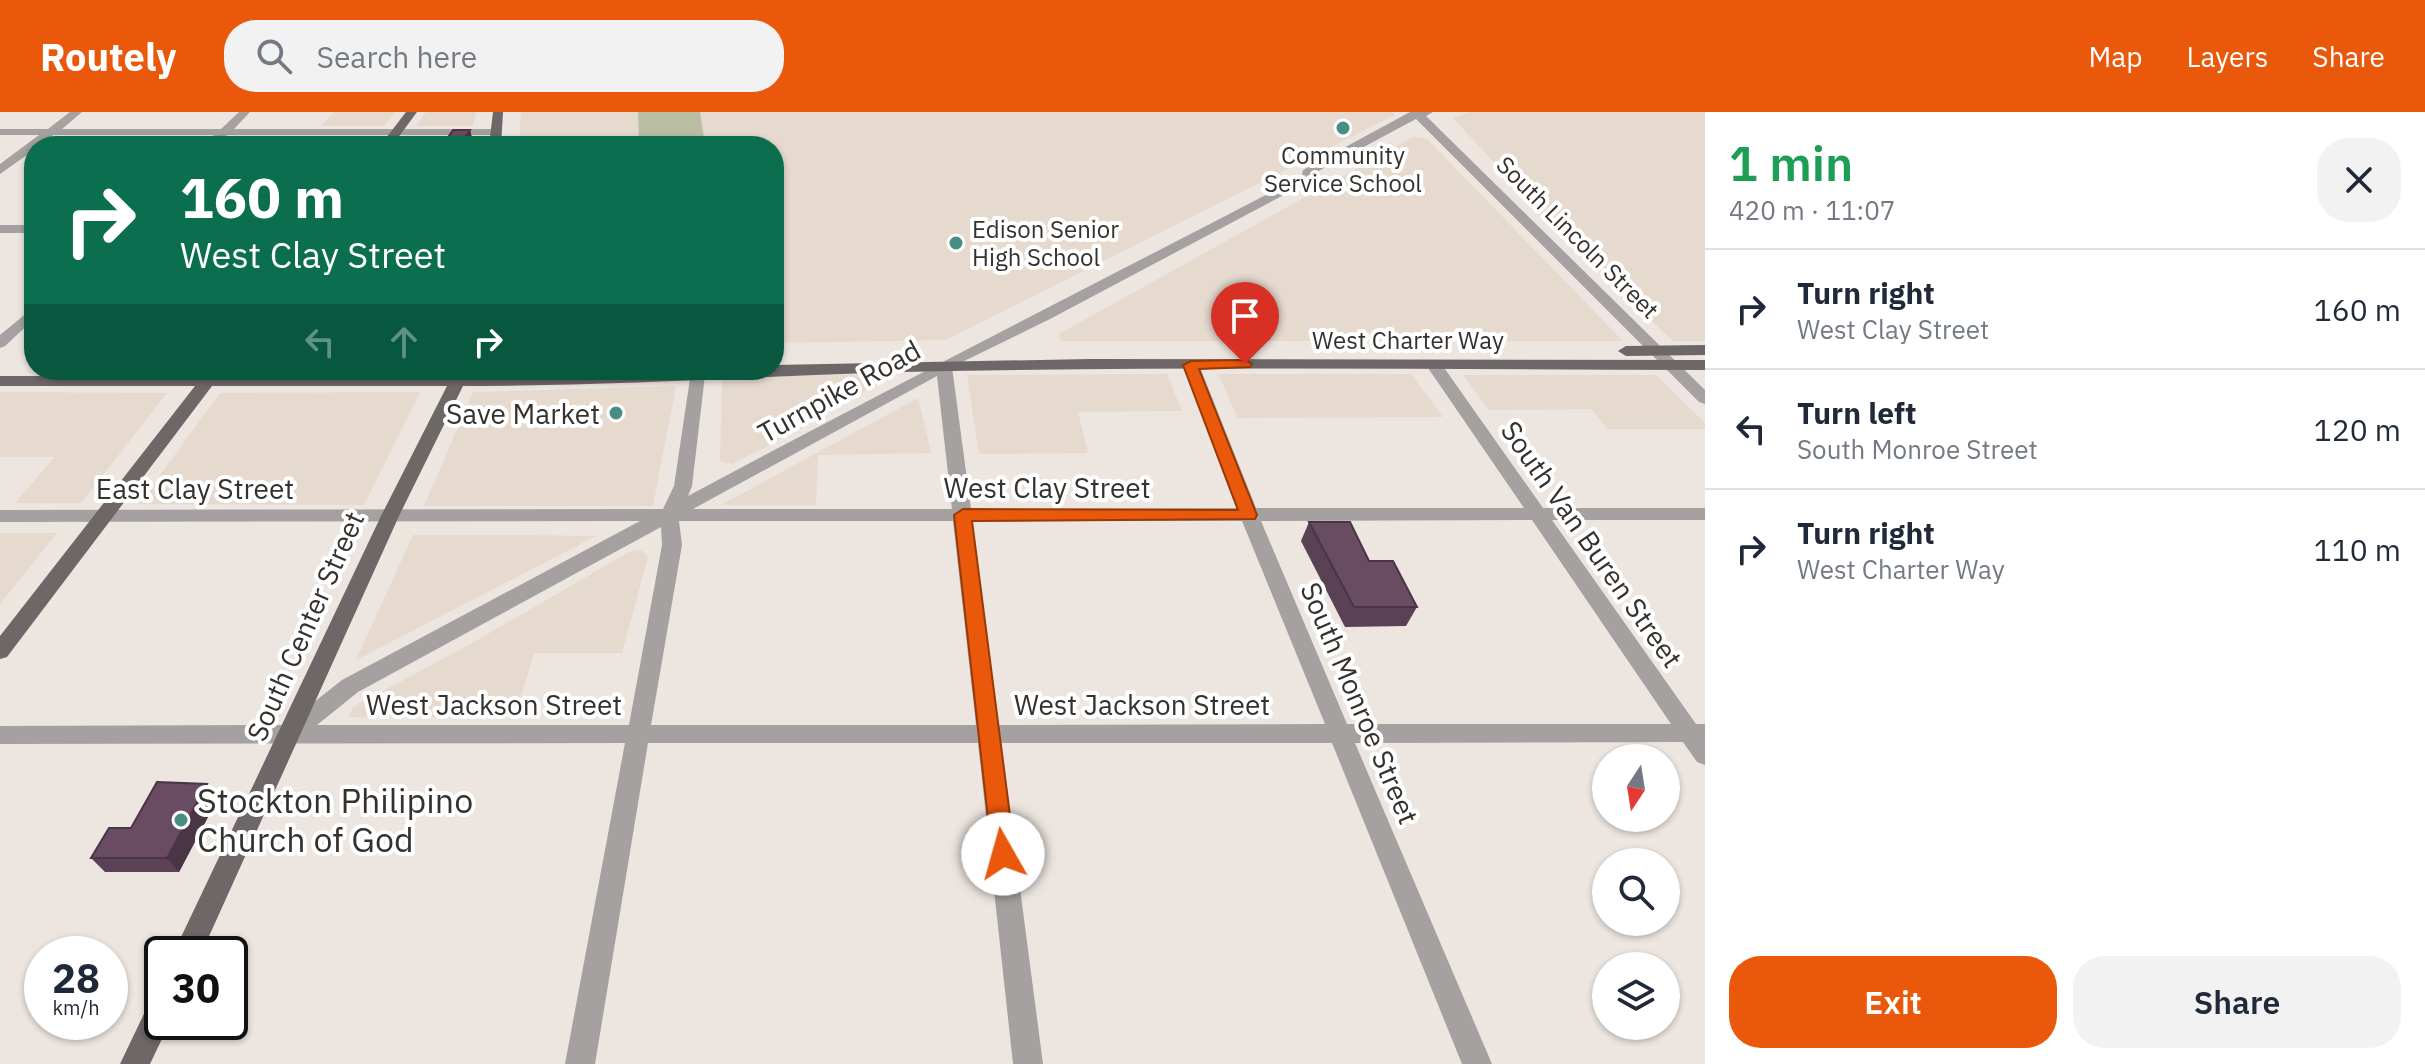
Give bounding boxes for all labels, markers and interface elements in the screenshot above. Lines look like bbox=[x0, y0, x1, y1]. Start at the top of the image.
search box bbox=[224, 20, 784, 92]
text: Routely bbox=[40, 32, 176, 81]
icon: search bbox=[252, 34, 296, 78]
text: Search here bbox=[316, 37, 477, 76]
text: Map bbox=[2088, 38, 2142, 75]
text: Layers bbox=[2186, 38, 2268, 75]
text: Share bbox=[2312, 38, 2385, 75]
marker: Community Service School bbox=[1334, 119, 1352, 137]
text: 1 min bbox=[1729, 132, 1853, 194]
button: close bbox=[2317, 138, 2401, 222]
place label: Community Service School bbox=[1264, 139, 1422, 199]
street label: South Lincoln Street bbox=[1490, 149, 1666, 325]
text: 160 m bbox=[180, 161, 344, 233]
icon: right bbox=[48, 168, 152, 272]
text: 420 m · 11:07 bbox=[1729, 193, 1895, 227]
place label: Edison Senior High School bbox=[972, 213, 1119, 273]
text: West Clay Street bbox=[180, 231, 446, 278]
marker: Edison Senior High School bbox=[947, 234, 965, 252]
text: Turn right bbox=[1797, 273, 1935, 312]
pin bbox=[1211, 282, 1279, 364]
icon: right bbox=[1729, 287, 1773, 331]
text: 160 m bbox=[2314, 290, 2401, 329]
icon: arrive bbox=[1223, 294, 1267, 338]
text: West Clay Street bbox=[1797, 312, 1989, 346]
icon: left bbox=[298, 320, 342, 364]
icon: ahead bbox=[382, 320, 426, 364]
icon: right bbox=[466, 320, 510, 364]
street label: West Charter Way bbox=[1312, 324, 1504, 356]
street label: Turnpike Road bbox=[751, 331, 927, 451]
text: Turn left bbox=[1797, 393, 1916, 432]
place label: Save Market bbox=[446, 395, 600, 432]
marker: Save Market bbox=[607, 404, 625, 422]
icon: left bbox=[1729, 407, 1773, 451]
text: 120 m bbox=[2314, 410, 2401, 449]
street label: South Van Buren Street bbox=[1493, 413, 1691, 675]
text: South Monroe Street bbox=[1797, 432, 2038, 466]
street label: West Clay Street bbox=[944, 469, 1150, 506]
street label: East Clay Street bbox=[96, 470, 294, 507]
street label: South Center Street bbox=[238, 505, 372, 747]
text: Turn right bbox=[1797, 513, 1935, 552]
icon: right bbox=[1729, 527, 1773, 571]
text: 110 m bbox=[2314, 530, 2401, 569]
text: West Charter Way bbox=[1797, 552, 2005, 586]
street label: South Monroe Street bbox=[1292, 577, 1428, 829]
street label: West Jackson Street bbox=[366, 686, 622, 723]
street label: West Jackson Street bbox=[1014, 686, 1270, 723]
north arrow bbox=[1592, 744, 1680, 832]
map controls bbox=[1592, 744, 1680, 1040]
place label: Stockton Philipino Church of God bbox=[197, 778, 473, 861]
marker: Stockton Philipino Church of God bbox=[172, 811, 190, 829]
position arrow bbox=[961, 812, 1045, 896]
button: search bbox=[1592, 848, 1680, 936]
speed limit sign: 30 bbox=[144, 936, 248, 1040]
text: 28 bbox=[52, 952, 100, 1004]
button: layers bbox=[1592, 952, 1680, 1040]
button: Exit bbox=[1729, 956, 2057, 1048]
button: Share bbox=[2073, 956, 2401, 1048]
text: km/h bbox=[52, 994, 100, 1021]

